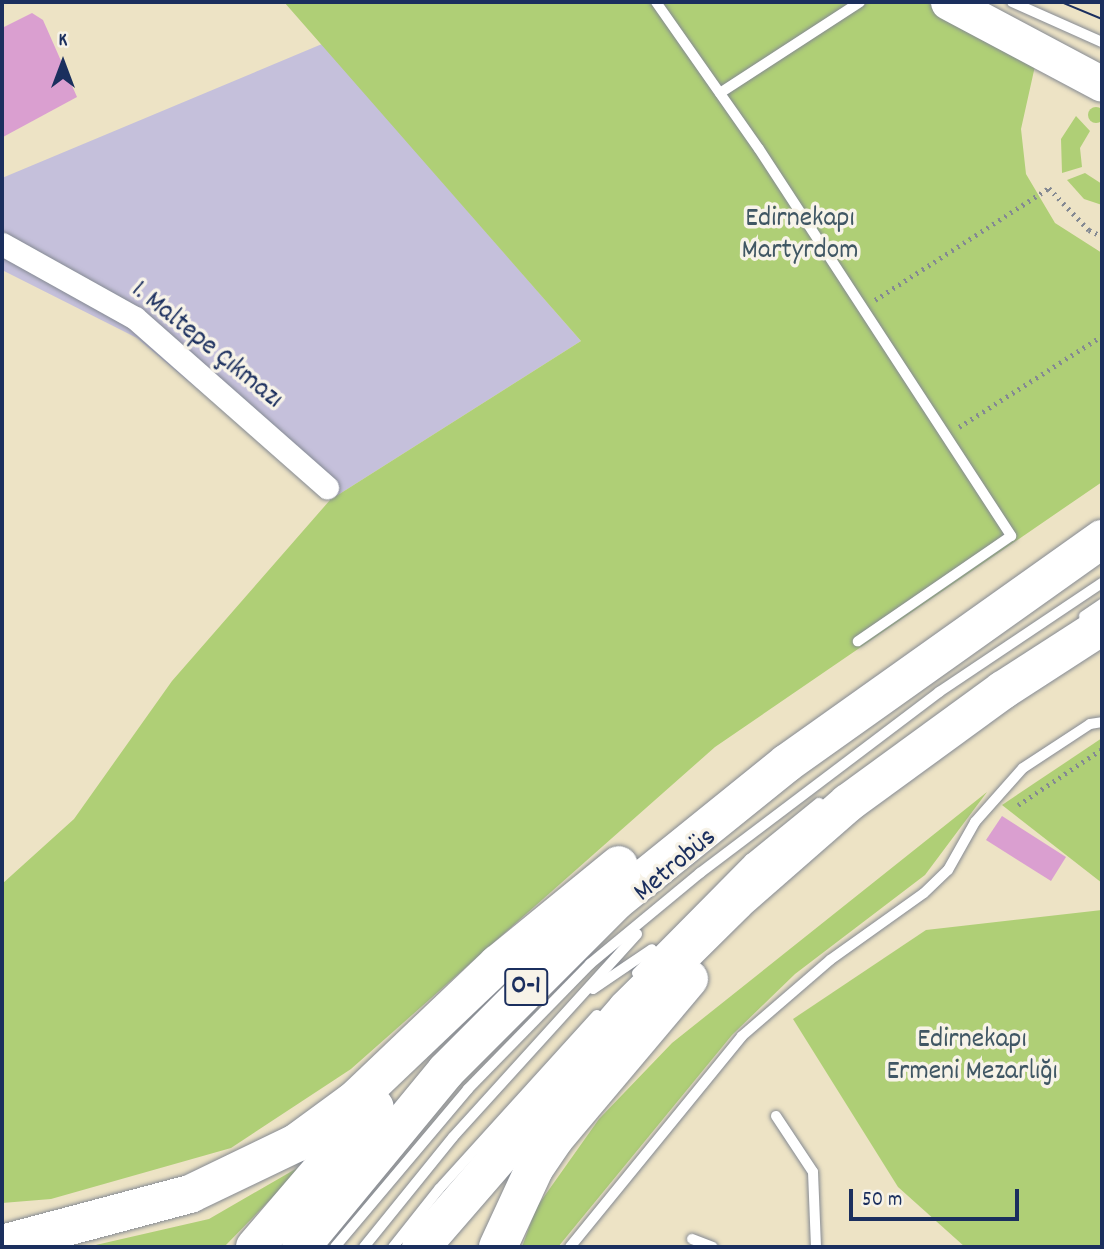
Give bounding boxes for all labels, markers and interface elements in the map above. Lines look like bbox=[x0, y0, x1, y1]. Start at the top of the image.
north arrow bbox=[28, 28, 98, 98]
text: K bbox=[59, 28, 67, 55]
park label: Edirnekapı Martyrdom bbox=[742, 203, 858, 269]
street label: 1. Maltepe Çıkmazı bbox=[123, 275, 289, 417]
street label: Metrobüs bbox=[628, 822, 724, 910]
road number: O-1 bbox=[503, 964, 549, 1010]
park label: Edirnekapı Ermeni Mezarlığı bbox=[886, 1024, 1058, 1090]
scale bar bbox=[852, 1176, 1022, 1220]
text: 50 m bbox=[862, 1186, 902, 1216]

